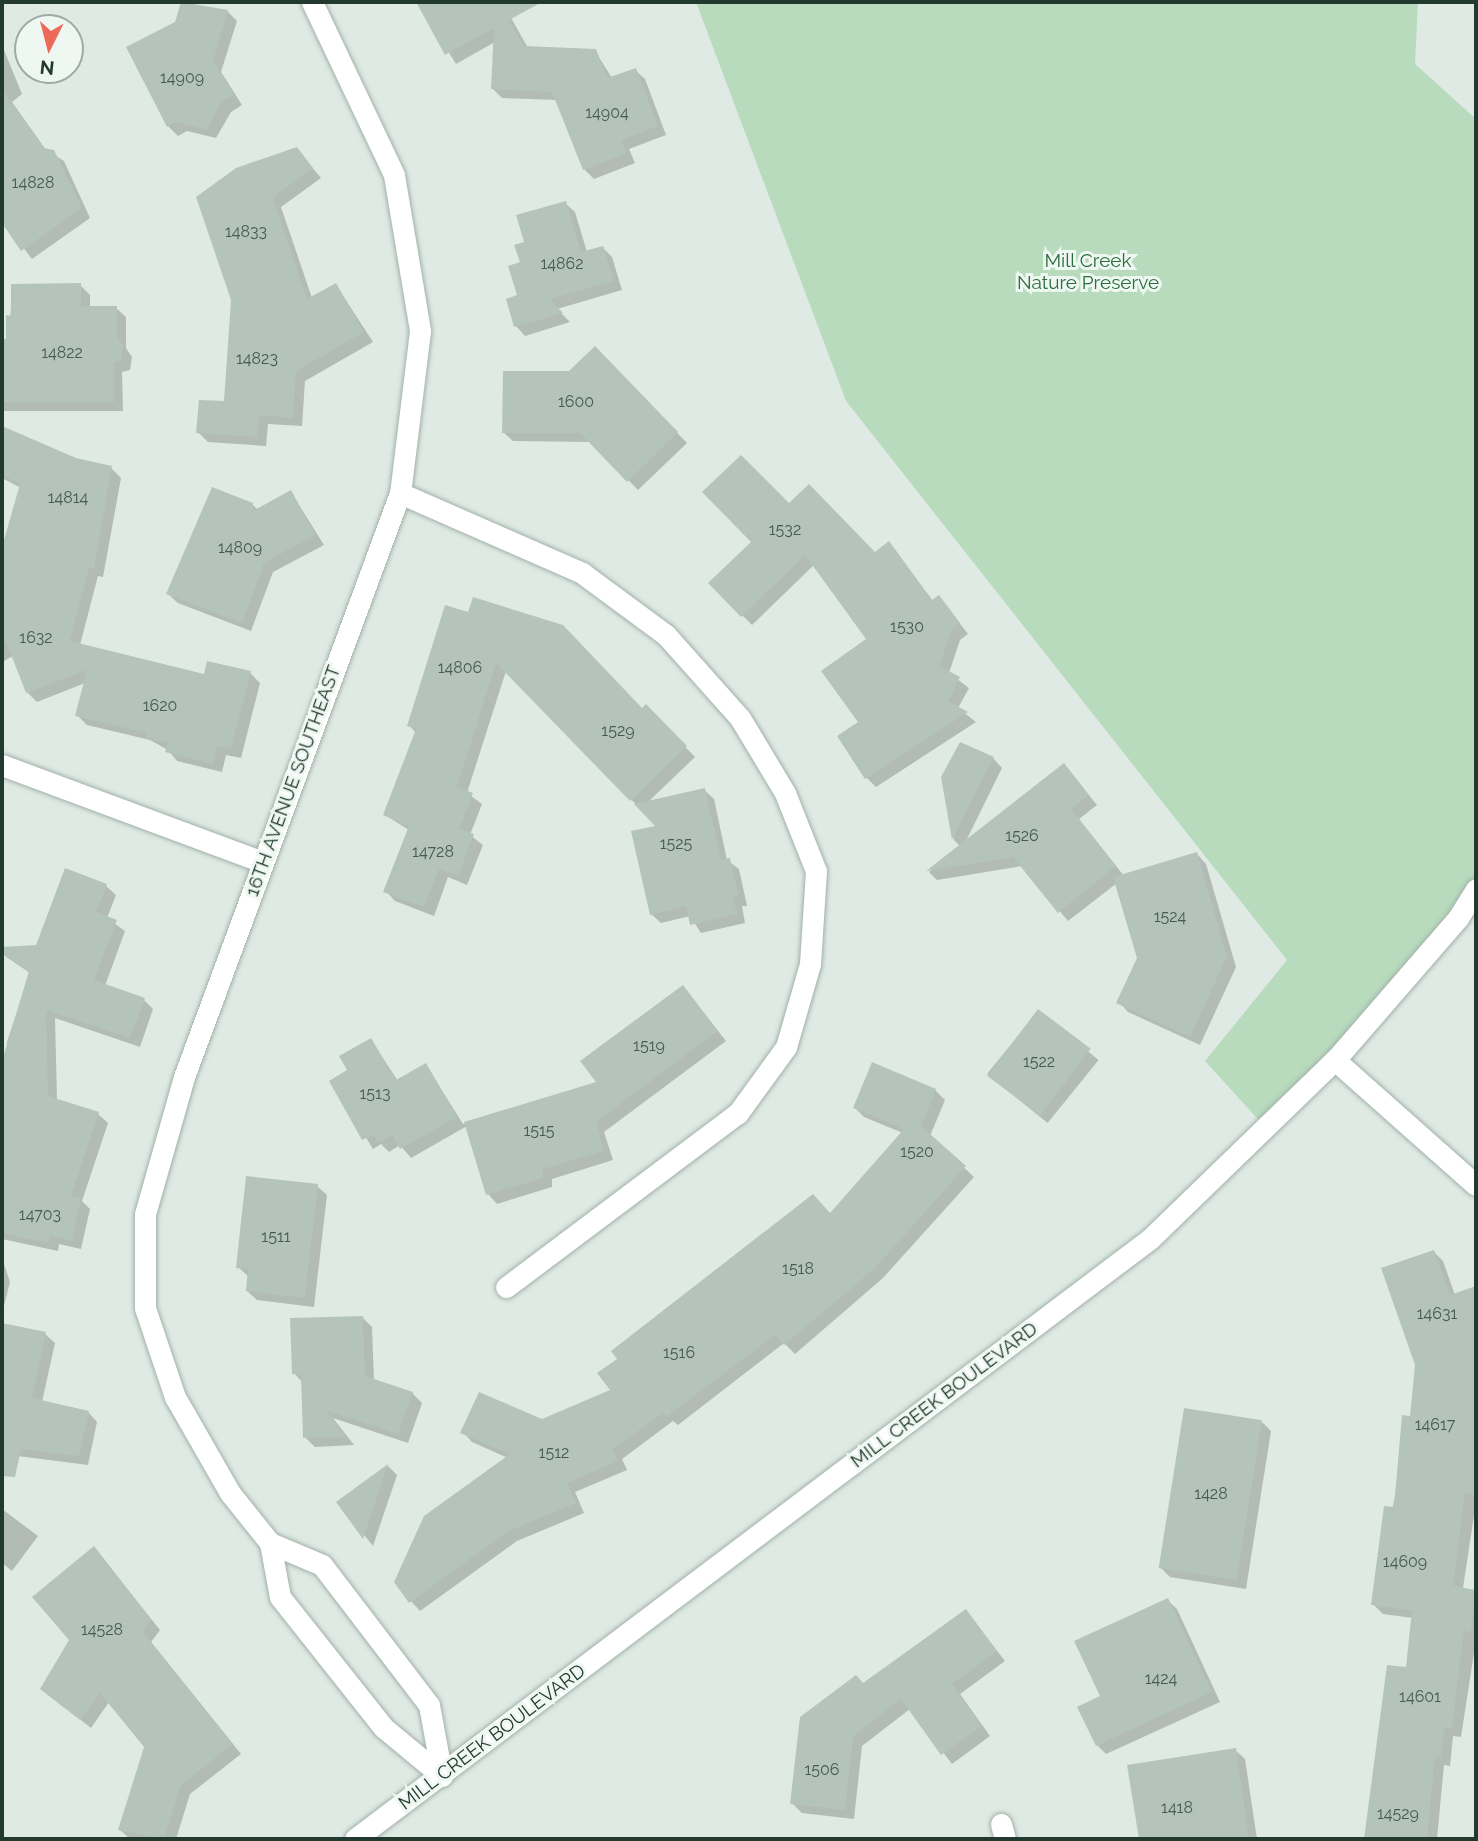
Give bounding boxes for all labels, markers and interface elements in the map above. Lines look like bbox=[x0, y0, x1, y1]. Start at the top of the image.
north arrow bbox=[14, 14, 84, 84]
text: N bbox=[39, 56, 55, 80]
house number: 14909 bbox=[160, 68, 204, 88]
house number: 14904 bbox=[585, 103, 629, 123]
house number: 14828 bbox=[12, 173, 54, 193]
house number: 14833 bbox=[225, 222, 267, 242]
park label: Mill Creek Nature Preserve bbox=[1017, 250, 1159, 294]
house number: 14862 bbox=[540, 254, 584, 274]
house number: 14822 bbox=[41, 343, 83, 363]
house number: 14823 bbox=[236, 349, 278, 369]
house number: 1600 bbox=[558, 392, 594, 412]
house number: 14814 bbox=[48, 488, 88, 508]
house number: 1532 bbox=[769, 520, 801, 540]
house number: 14809 bbox=[218, 538, 262, 558]
house number: 1530 bbox=[890, 617, 924, 637]
house number: 1632 bbox=[19, 628, 53, 648]
house number: 14806 bbox=[438, 658, 482, 678]
street label: 16TH AVENUE SOUTHEAST bbox=[240, 662, 346, 900]
house number: 1620 bbox=[143, 696, 177, 716]
house number: 1529 bbox=[601, 721, 635, 741]
house number: 1526 bbox=[1005, 826, 1039, 846]
house number: 1525 bbox=[660, 834, 692, 854]
house number: 14728 bbox=[412, 842, 454, 862]
house number: 1524 bbox=[1154, 907, 1186, 927]
house number: 1519 bbox=[633, 1036, 665, 1056]
house number: 1522 bbox=[1023, 1052, 1055, 1072]
house number: 1513 bbox=[360, 1084, 390, 1104]
house number: 1515 bbox=[523, 1121, 555, 1141]
house number: 1520 bbox=[900, 1142, 934, 1162]
house number: 14703 bbox=[19, 1205, 61, 1225]
house number: 1511 bbox=[261, 1227, 291, 1247]
house number: 1518 bbox=[782, 1259, 814, 1279]
house number: 14631 bbox=[1417, 1304, 1457, 1324]
street label: MILL CREEK BOULEVARD bbox=[846, 1317, 1042, 1473]
house number: 1516 bbox=[663, 1343, 695, 1363]
house number: 14617 bbox=[1415, 1415, 1455, 1435]
house number: 1512 bbox=[539, 1443, 569, 1463]
house number: 1428 bbox=[1194, 1484, 1228, 1504]
house number: 14609 bbox=[1383, 1552, 1427, 1572]
house number: 14528 bbox=[81, 1620, 123, 1640]
street label: MILL CREEK BOULEVARD bbox=[394, 1659, 590, 1815]
house number: 1424 bbox=[1145, 1669, 1177, 1689]
house number: 14601 bbox=[1399, 1687, 1441, 1707]
house number: 1506 bbox=[804, 1760, 840, 1780]
house number: 1418 bbox=[1161, 1798, 1193, 1818]
house number: 14529 bbox=[1377, 1804, 1419, 1824]

